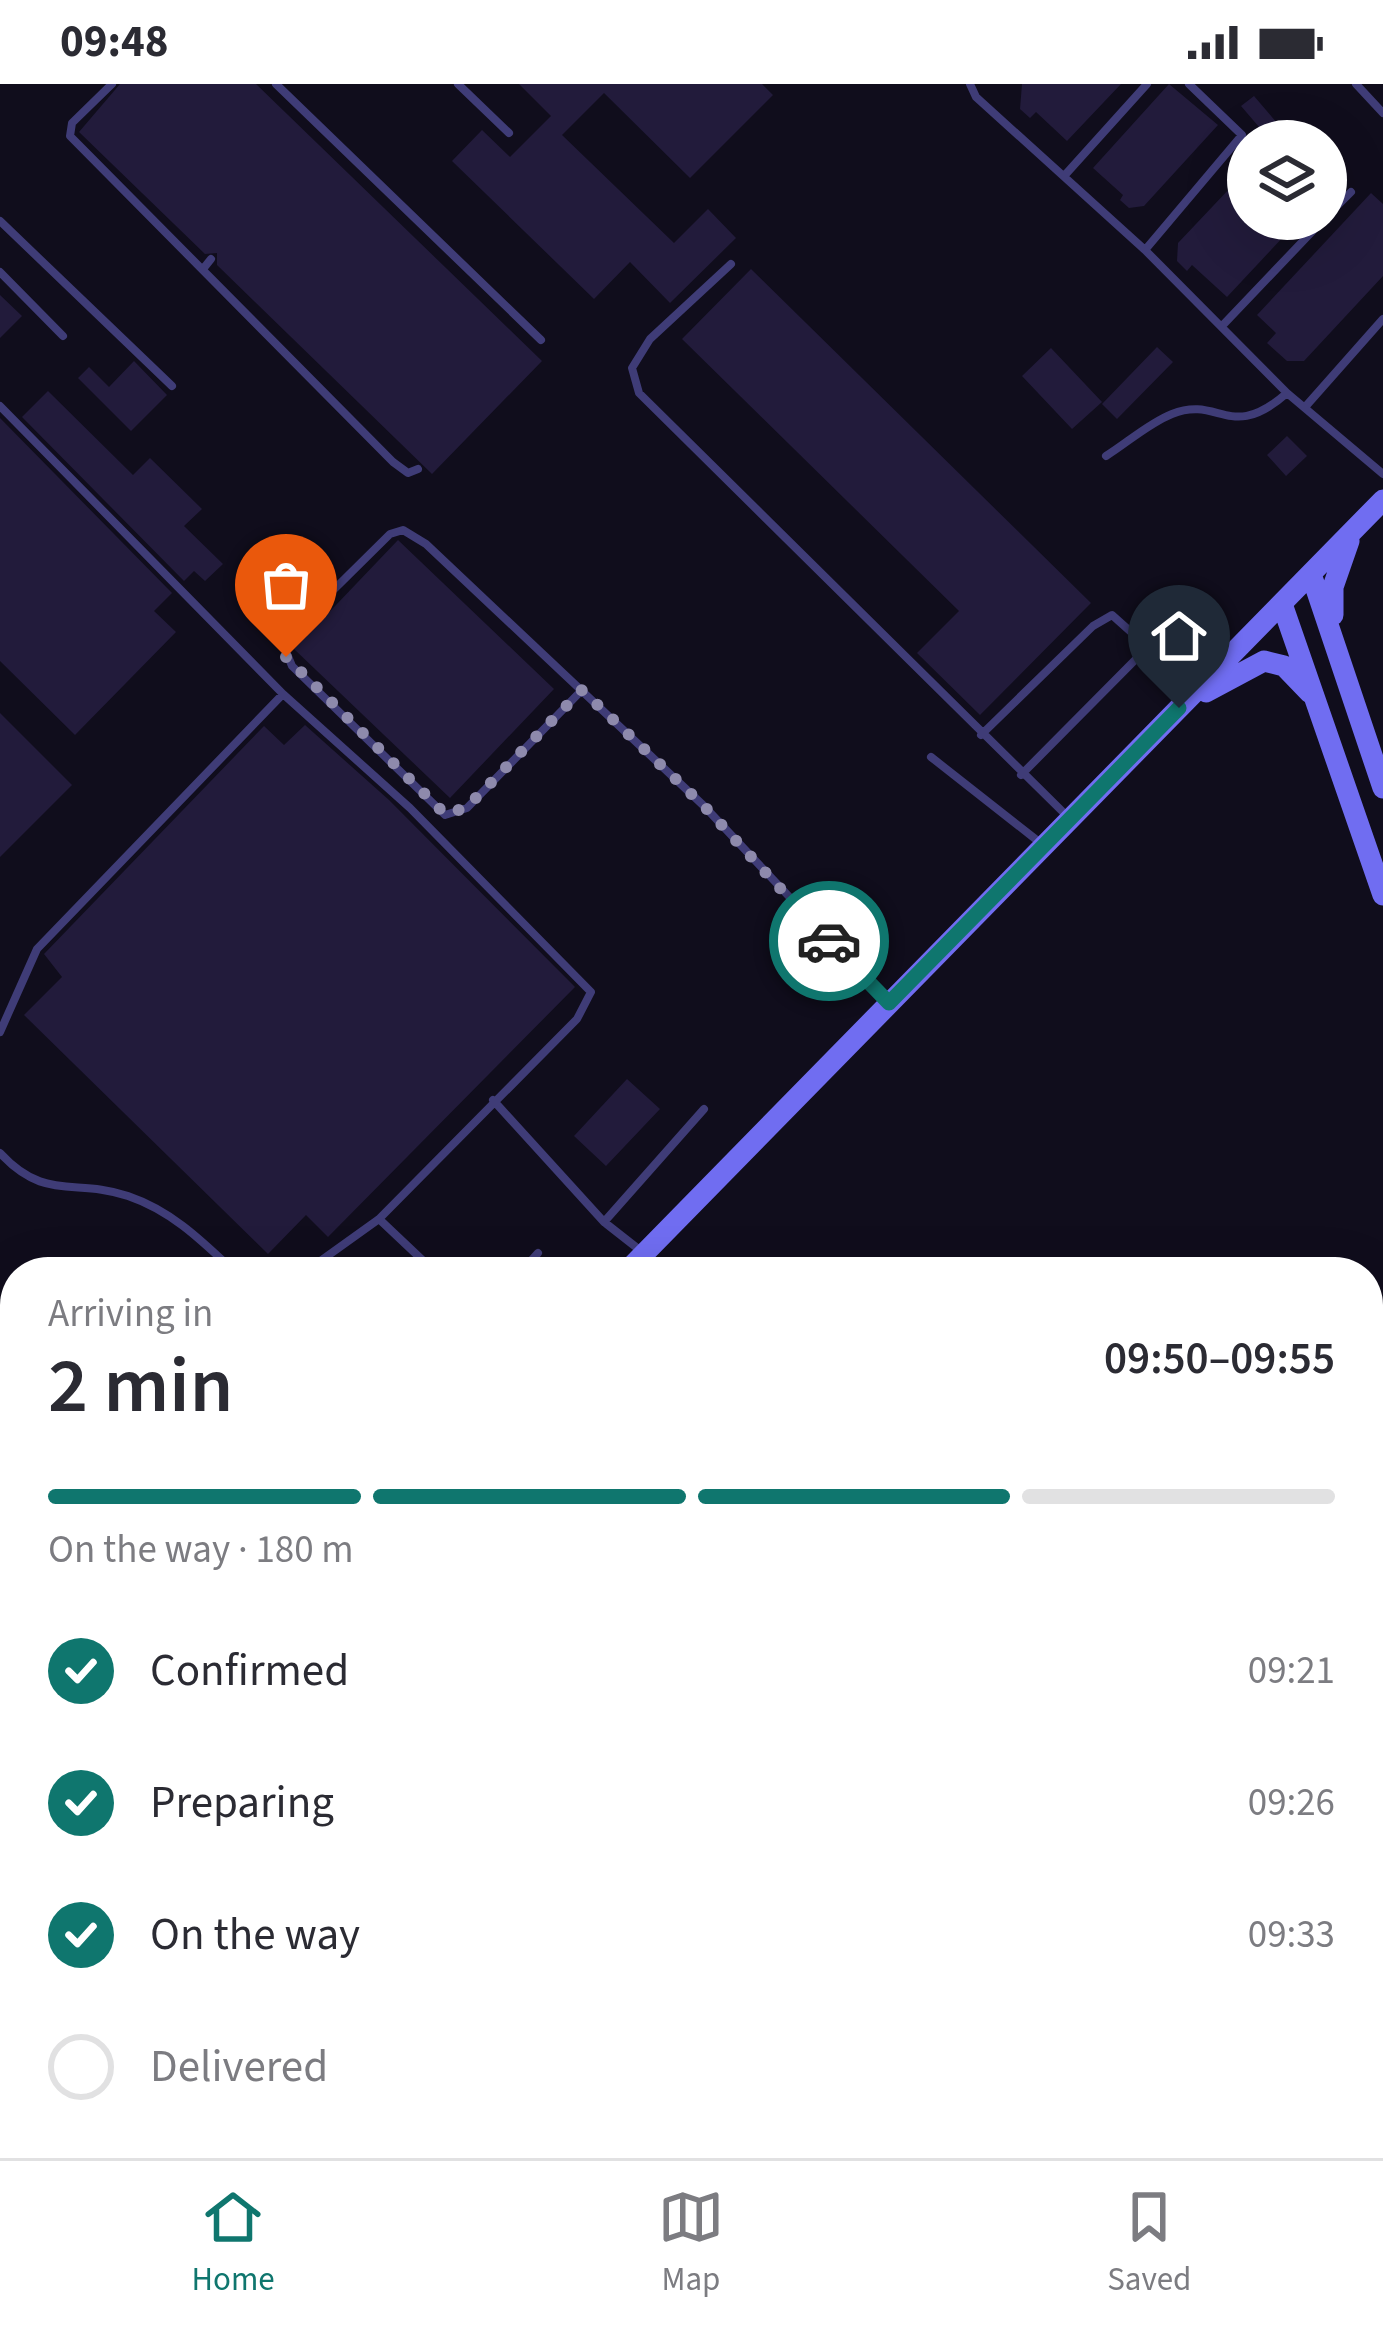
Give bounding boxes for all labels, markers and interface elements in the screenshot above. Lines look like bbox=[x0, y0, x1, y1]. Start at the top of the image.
text: 09:48 bbox=[60, 10, 169, 74]
map controls bbox=[1227, 120, 1347, 240]
button: layers bbox=[1227, 120, 1347, 240]
pin bbox=[235, 534, 337, 657]
icon: bag bbox=[253, 552, 319, 618]
pin bbox=[1128, 585, 1230, 708]
icon: home bbox=[1146, 603, 1212, 669]
courier bbox=[769, 881, 889, 1001]
icon: car bbox=[796, 908, 862, 974]
text: Arriving in bbox=[48, 1286, 213, 1342]
text: 09:50–09:55 bbox=[1104, 1327, 1335, 1391]
text: 2 min bbox=[48, 1331, 233, 1442]
text: On the way · 180 m bbox=[48, 1522, 354, 1578]
icon: check bbox=[48, 1638, 114, 1704]
text: Confirmed bbox=[150, 1639, 349, 1703]
text: 09:21 bbox=[1248, 1643, 1335, 1699]
icon: check bbox=[48, 1770, 114, 1836]
text: Preparing bbox=[150, 1771, 334, 1835]
text: 09:26 bbox=[1248, 1775, 1335, 1831]
icon: check bbox=[48, 1902, 114, 1968]
text: On the way bbox=[150, 1903, 360, 1967]
text: 09:33 bbox=[1248, 1907, 1335, 1963]
text: Delivered bbox=[150, 2035, 328, 2099]
tab: Home bbox=[192, 2184, 275, 2303]
tab: Map bbox=[658, 2184, 724, 2303]
tab: Saved bbox=[1107, 2184, 1191, 2303]

